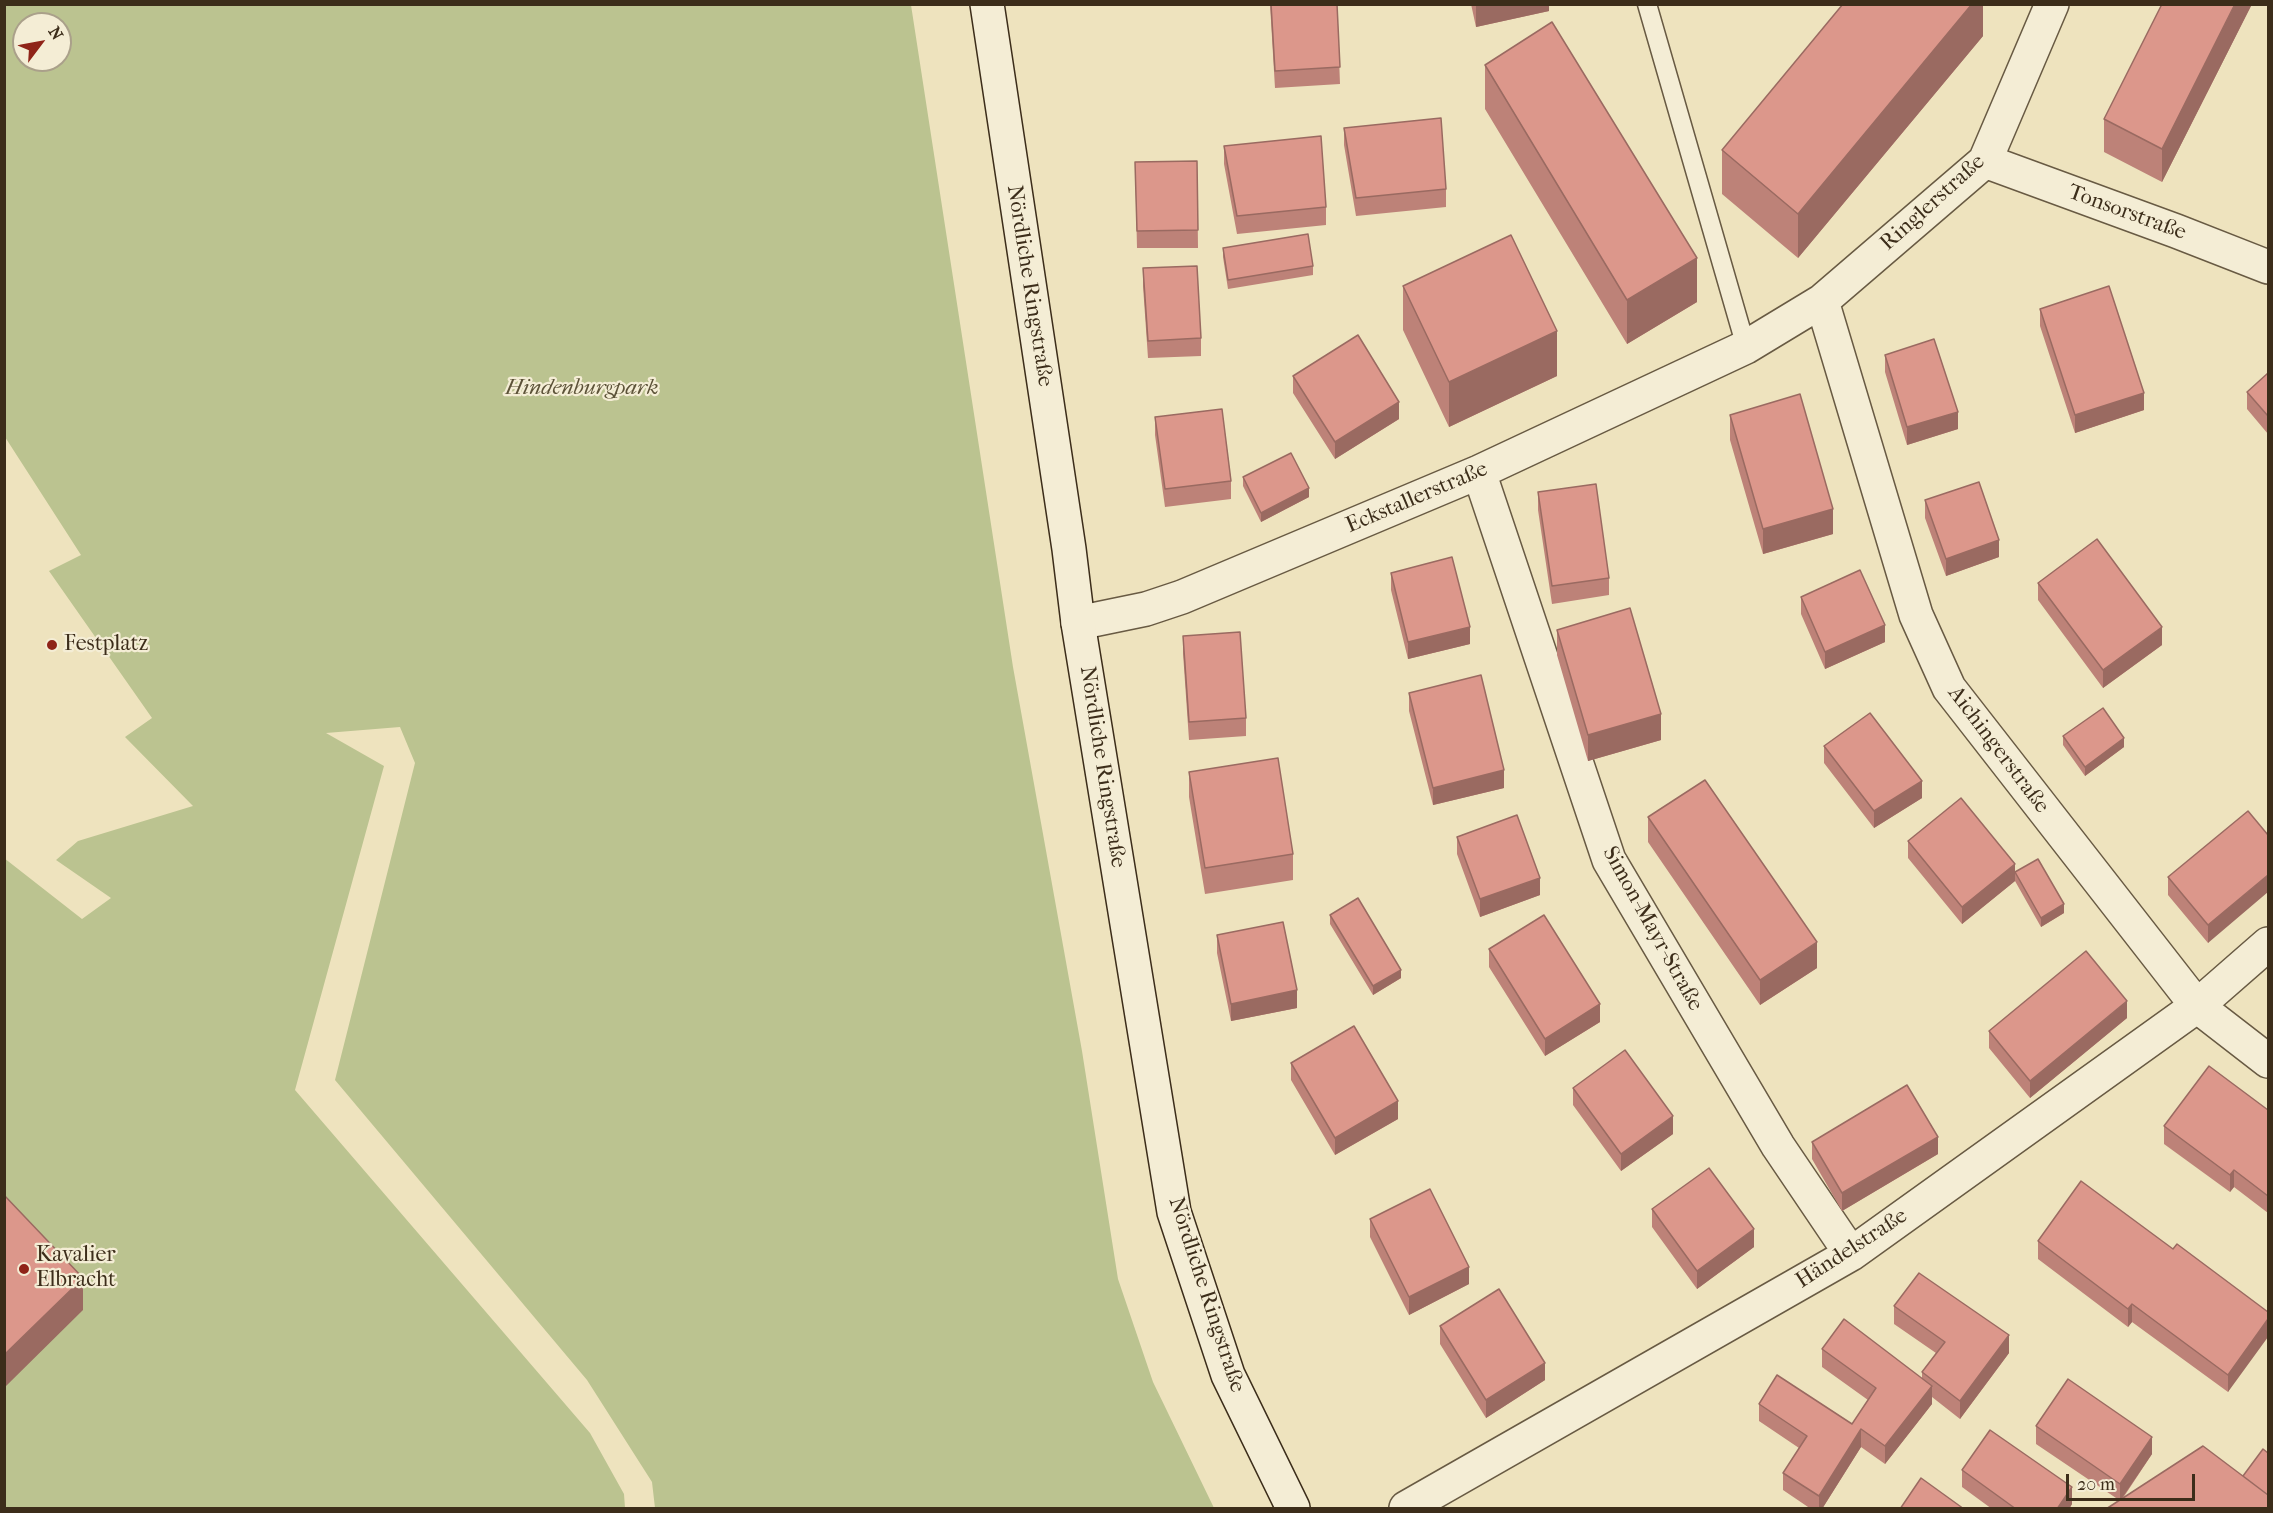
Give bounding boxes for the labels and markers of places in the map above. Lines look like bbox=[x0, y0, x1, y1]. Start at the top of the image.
place label: Festplatz bbox=[64, 632, 148, 658]
marker: Festplatz bbox=[45, 638, 59, 652]
place label: Kavalier Elbracht bbox=[36, 1243, 116, 1294]
marker: Kavalier Elbracht bbox=[17, 1262, 31, 1276]

